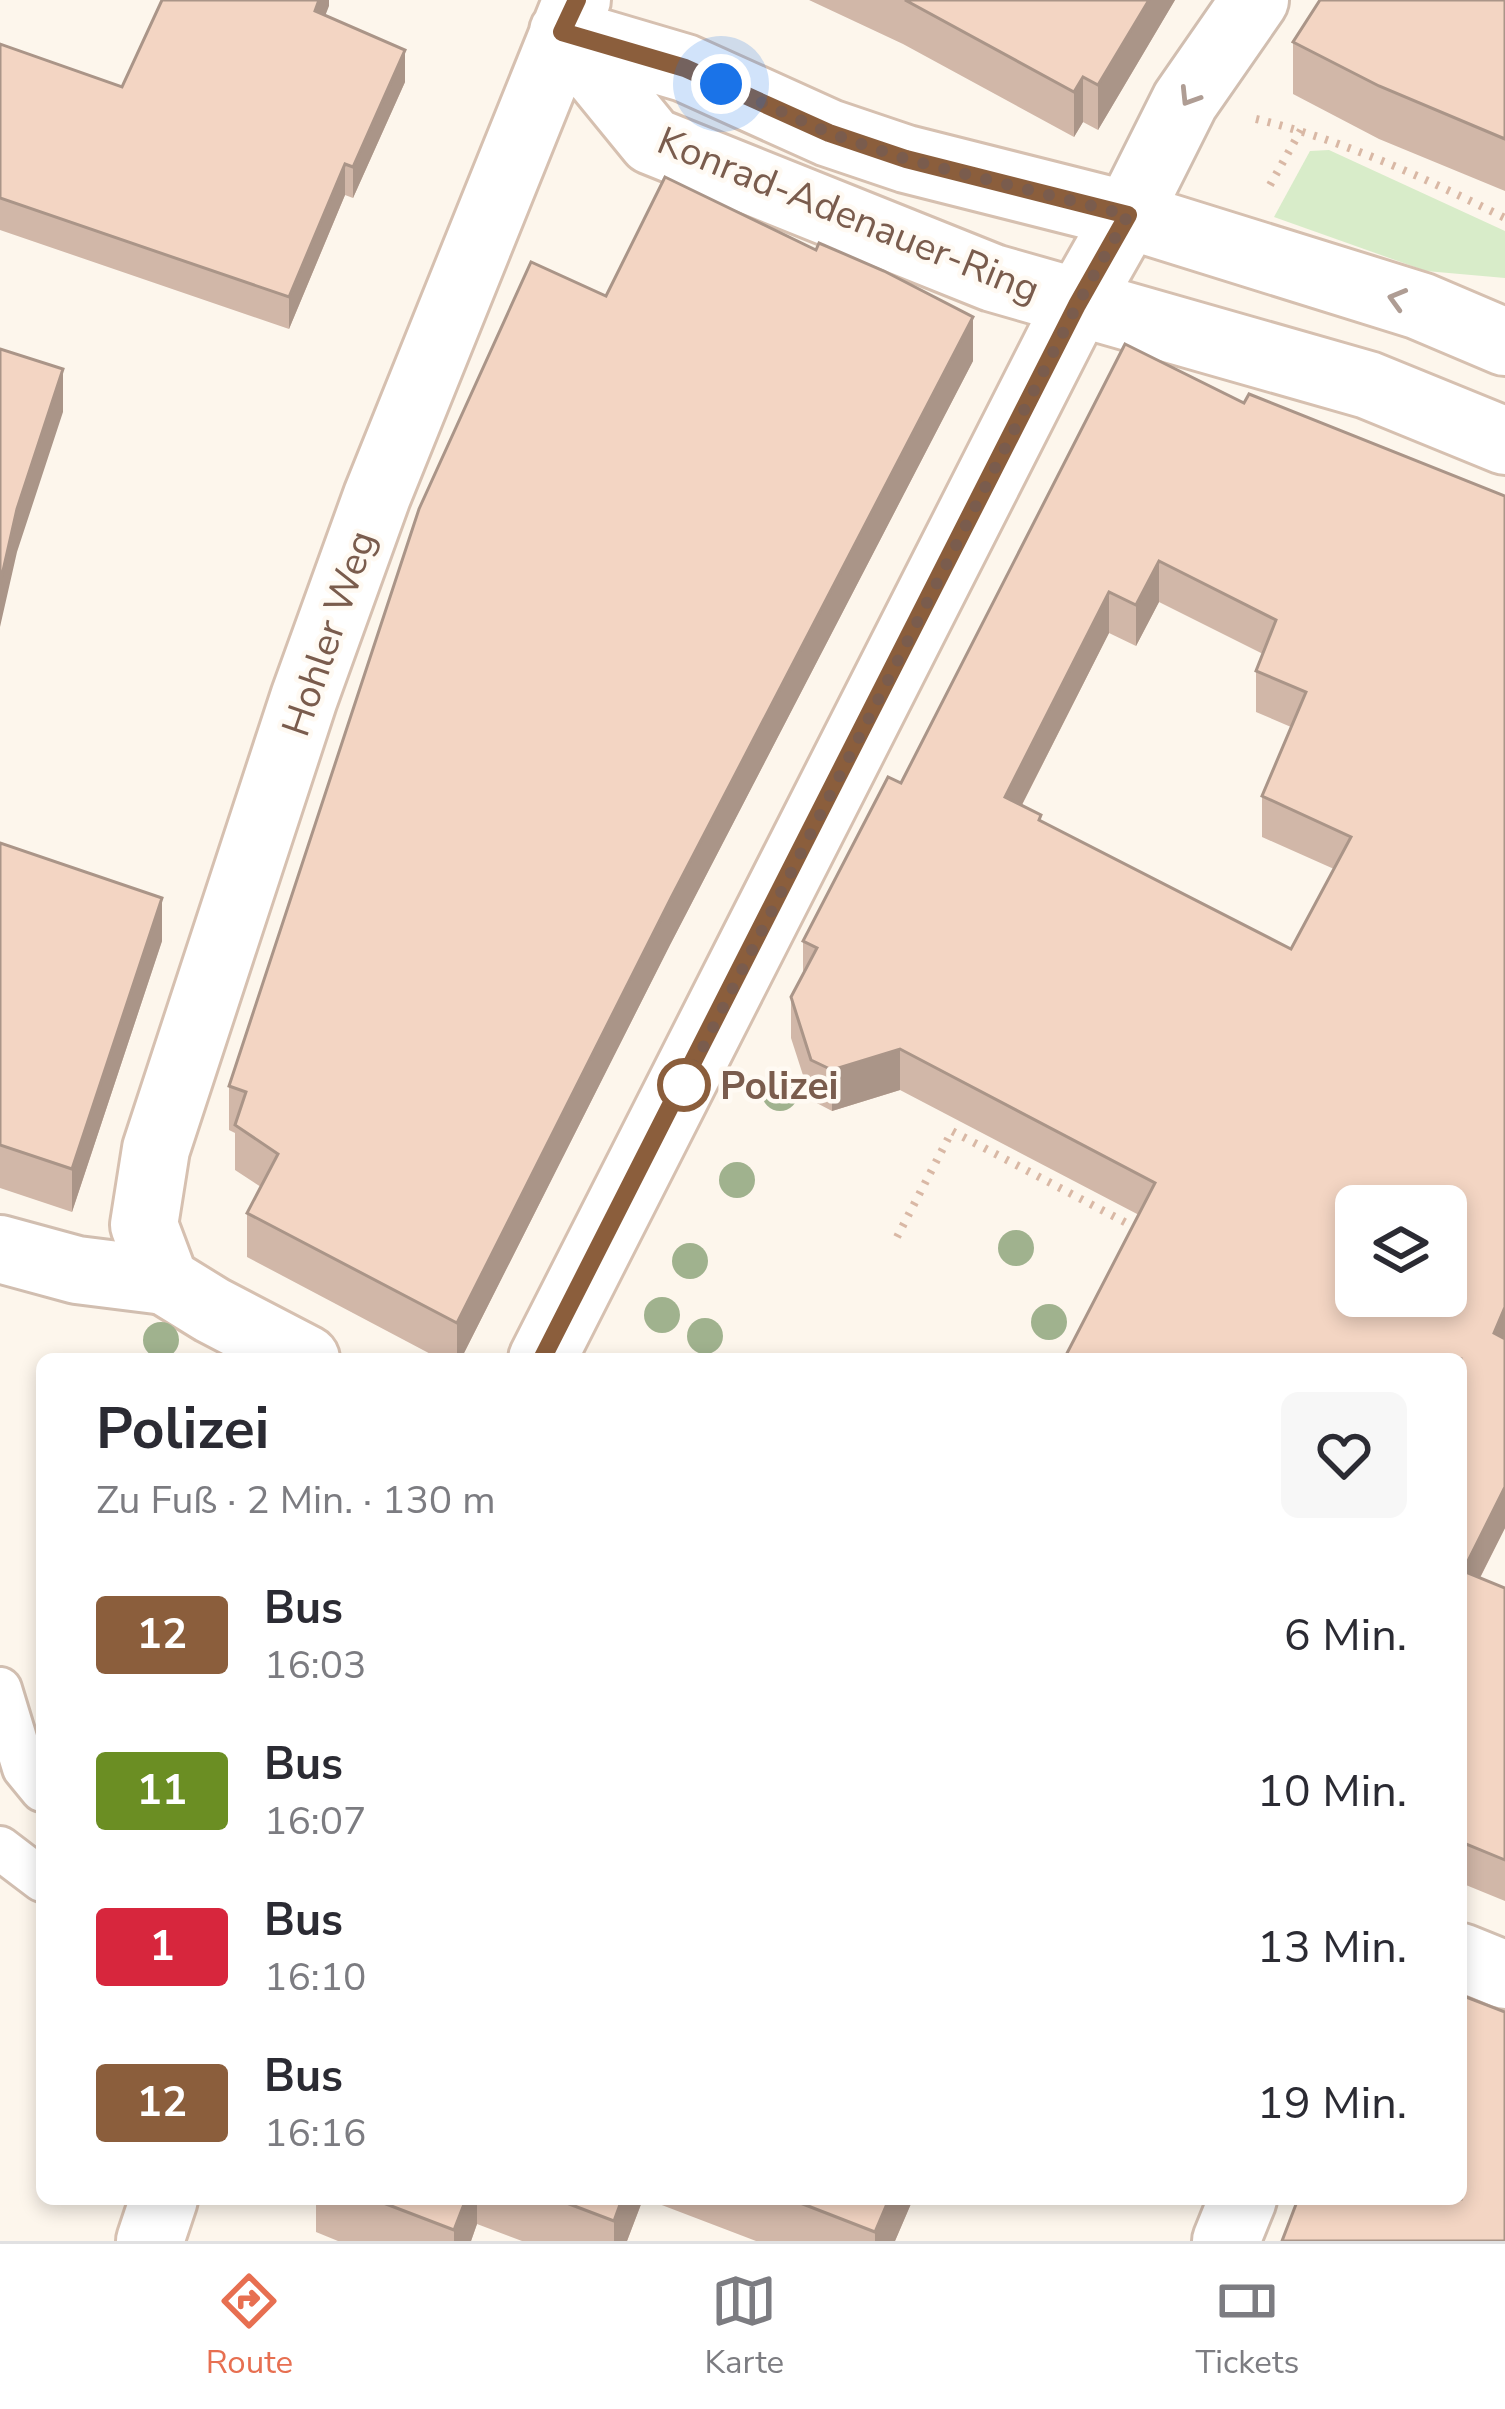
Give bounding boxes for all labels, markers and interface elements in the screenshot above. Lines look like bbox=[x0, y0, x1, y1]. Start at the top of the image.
your location bbox=[691, 54, 751, 114]
one-way arrow bbox=[1181, 83, 1203, 105]
street label: Konrad-Adenauer-Ring bbox=[650, 114, 1047, 316]
one-way arrow bbox=[1387, 288, 1408, 313]
street label: Hohler Weg bbox=[270, 524, 389, 743]
marker: Polizei bbox=[659, 1060, 709, 1110]
place label: Polizei bbox=[720, 1060, 838, 1113]
map controls bbox=[1335, 1185, 1467, 1317]
button: layers bbox=[1335, 1185, 1467, 1317]
text: Polizei bbox=[96, 1390, 269, 1468]
button: heart bbox=[1281, 1392, 1407, 1518]
text: Zu Fuß · 2 Min. · 130 m bbox=[96, 1474, 496, 1527]
text: Bus bbox=[264, 1578, 343, 1639]
text: 6 Min. bbox=[1284, 1605, 1407, 1666]
text: 12 bbox=[137, 1606, 187, 1663]
text: 16:03 bbox=[264, 1639, 367, 1692]
text: Bus bbox=[264, 1734, 343, 1795]
text: 10 Min. bbox=[1257, 1761, 1407, 1822]
text: 11 bbox=[137, 1762, 187, 1819]
text: 16:07 bbox=[264, 1795, 367, 1848]
text: Bus bbox=[264, 1890, 343, 1951]
text: 13 Min. bbox=[1257, 1917, 1407, 1978]
text: 1 bbox=[149, 1918, 175, 1975]
text: 16:10 bbox=[264, 1951, 367, 2004]
text: Bus bbox=[264, 2046, 343, 2107]
text: 19 Min. bbox=[1257, 2073, 1407, 2134]
text: 12 bbox=[137, 2074, 187, 2131]
text: 16:16 bbox=[264, 2107, 367, 2160]
tab: Route bbox=[206, 2268, 293, 2385]
tab: Karte bbox=[704, 2268, 784, 2385]
tab: Tickets bbox=[1195, 2268, 1299, 2385]

